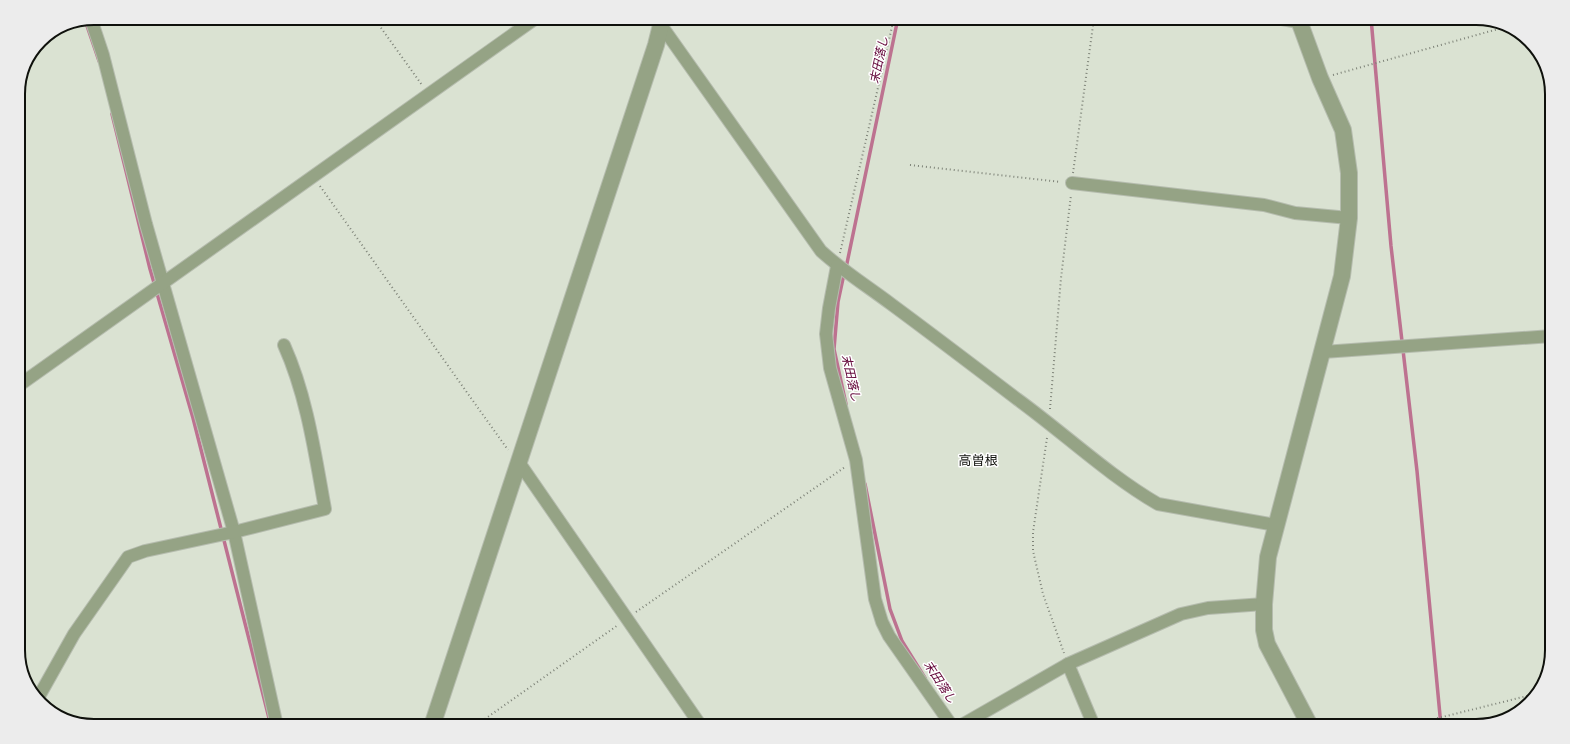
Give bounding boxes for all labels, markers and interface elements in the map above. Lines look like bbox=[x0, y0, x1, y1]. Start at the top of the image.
water label: 末田落し bbox=[865, 35, 892, 85]
water label: 末田落し bbox=[838, 353, 865, 403]
district label: 高曽根 bbox=[958, 451, 998, 469]
water label: 末田落し bbox=[920, 657, 961, 706]

